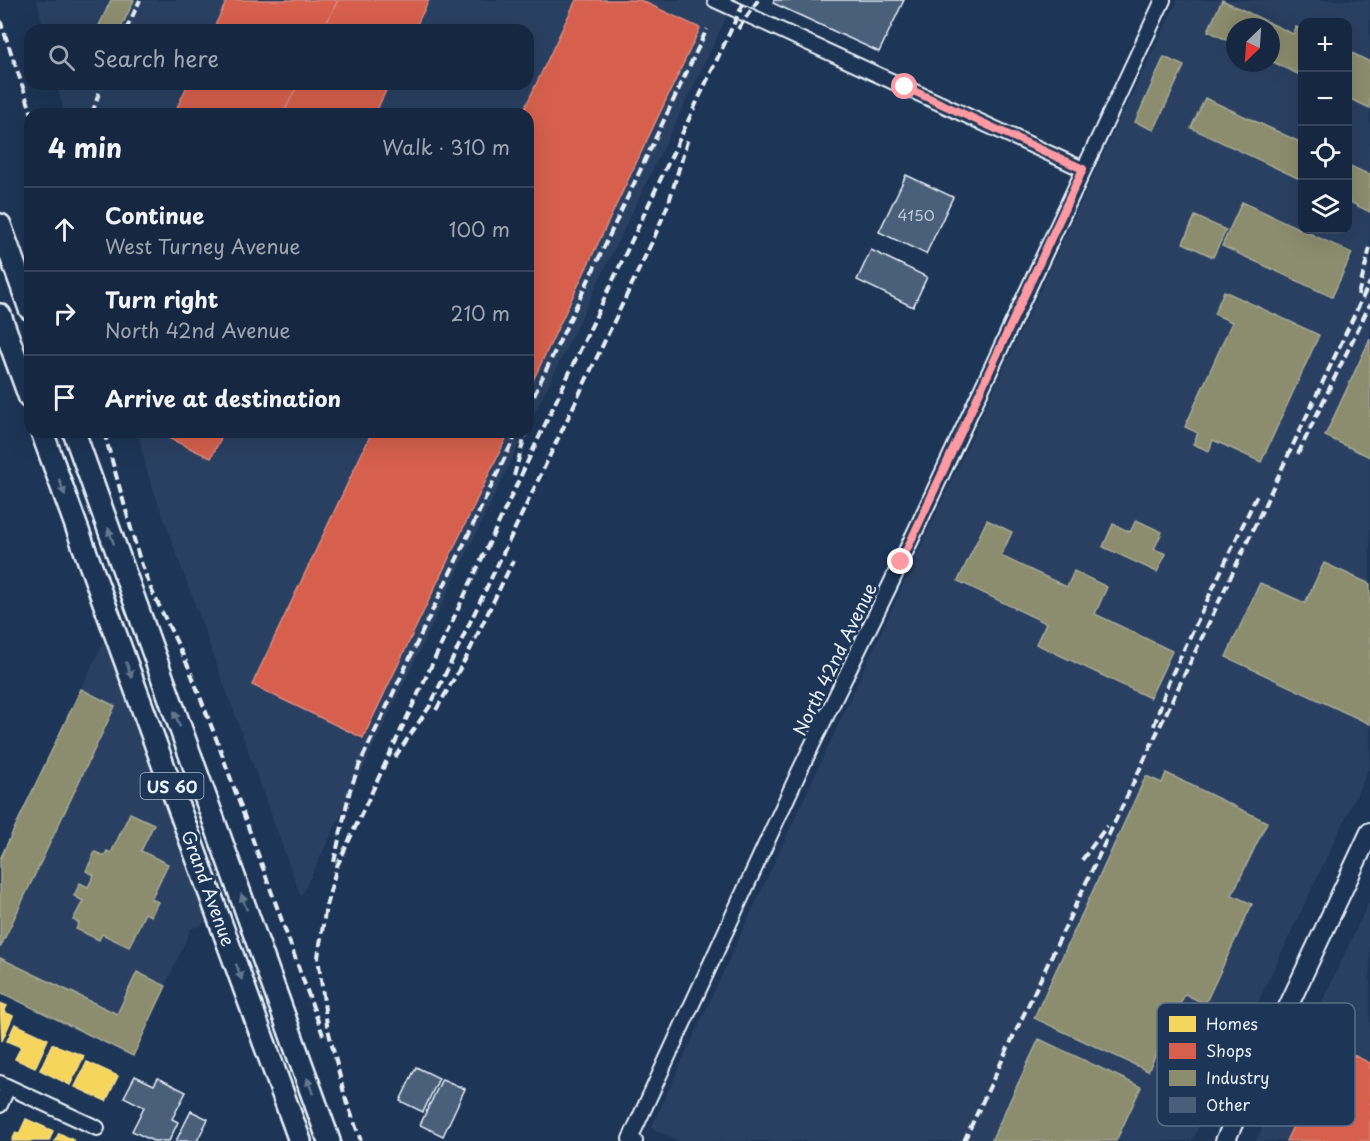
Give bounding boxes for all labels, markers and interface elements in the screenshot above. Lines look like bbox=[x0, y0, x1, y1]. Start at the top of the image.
north arrow bbox=[1226, 18, 1280, 72]
map controls bbox=[1298, 18, 1352, 234]
button: + bbox=[1298, 18, 1352, 72]
search box bbox=[24, 24, 534, 90]
icon: search bbox=[45, 41, 78, 74]
text: Search here bbox=[93, 41, 219, 74]
button: − bbox=[1298, 72, 1352, 126]
route start bbox=[891, 73, 917, 99]
button: locate bbox=[1298, 126, 1352, 180]
text: 4 min bbox=[48, 128, 122, 167]
text: Walk · 310 m bbox=[382, 132, 510, 162]
button: layers bbox=[1298, 180, 1352, 234]
text: Continue bbox=[105, 198, 204, 231]
house number: 4150 bbox=[897, 203, 935, 226]
icon: ahead bbox=[48, 213, 81, 246]
text: 100 m bbox=[449, 214, 510, 244]
text: West Turney Avenue bbox=[105, 231, 300, 261]
text: Turn right bbox=[105, 282, 218, 315]
icon: right bbox=[48, 297, 81, 330]
text: 210 m bbox=[451, 298, 510, 328]
text: North 42nd Avenue bbox=[105, 315, 291, 345]
icon: arrive bbox=[48, 381, 81, 414]
text: Arrive at destination bbox=[105, 381, 341, 414]
one-way arrow bbox=[58, 478, 68, 496]
one-way arrow bbox=[105, 526, 115, 544]
route end bbox=[887, 548, 913, 574]
street label: North 42nd Avenue bbox=[785, 578, 883, 740]
one-way arrow bbox=[125, 661, 135, 679]
one-way arrow bbox=[172, 710, 181, 728]
road number: US 60 bbox=[140, 773, 204, 799]
street label: Grand Avenue bbox=[175, 826, 243, 950]
one-way arrow bbox=[238, 893, 248, 911]
one-way arrow bbox=[234, 963, 244, 981]
legend bbox=[1157, 1003, 1355, 1126]
text: Homes bbox=[1206, 1011, 1258, 1035]
text: Shops bbox=[1206, 1038, 1252, 1062]
text: Industry bbox=[1206, 1065, 1269, 1089]
one-way arrow bbox=[305, 1077, 315, 1095]
text: Other bbox=[1206, 1092, 1250, 1116]

